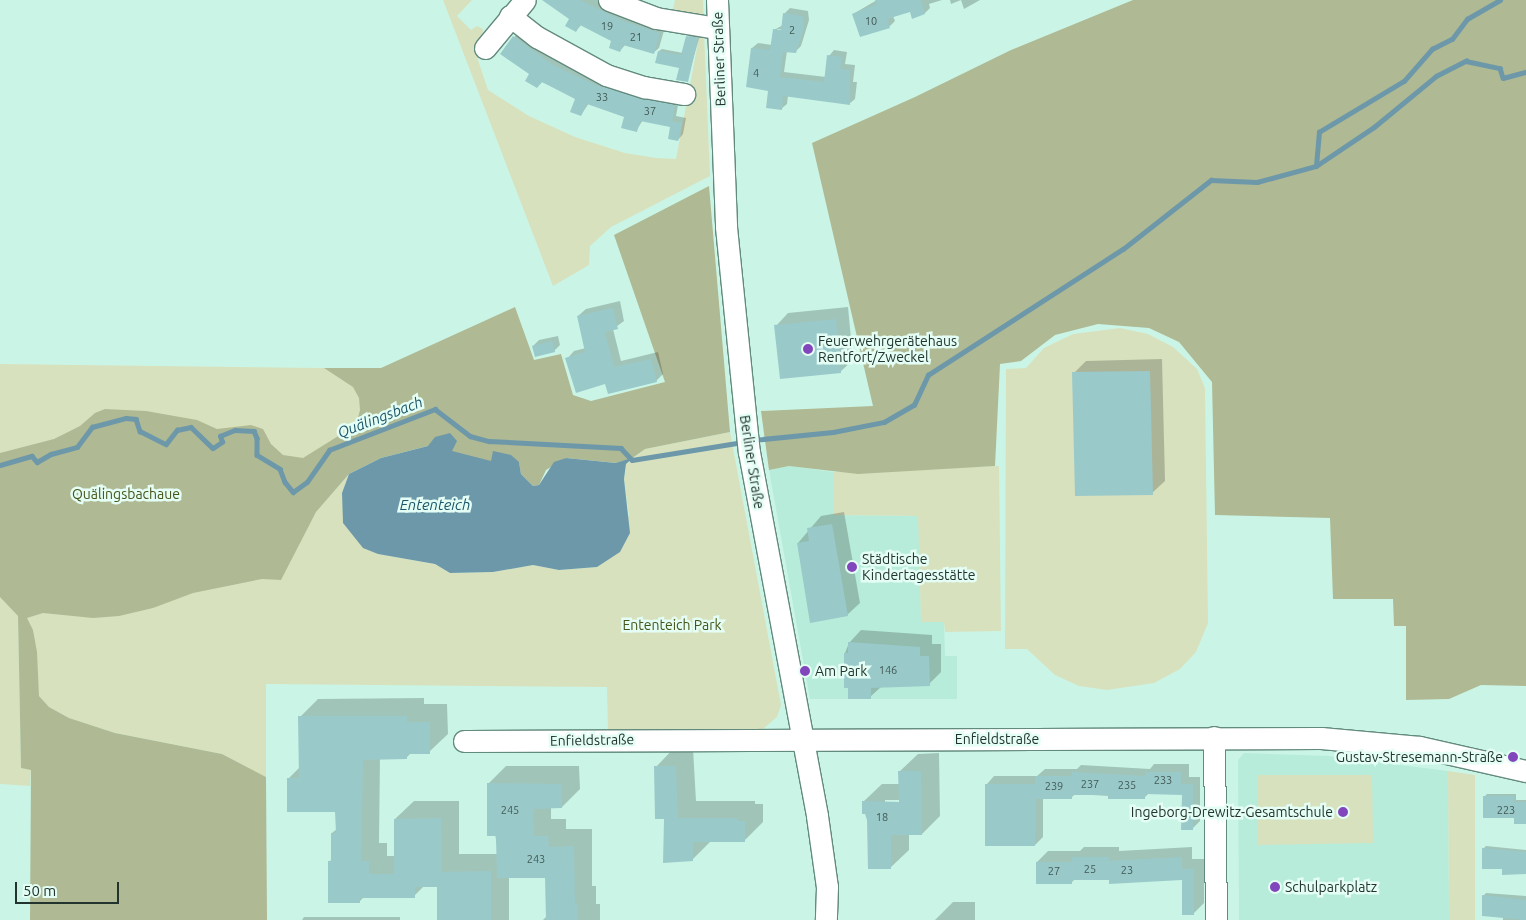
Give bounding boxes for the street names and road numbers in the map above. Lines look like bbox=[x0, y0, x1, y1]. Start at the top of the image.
street label: Berliner Straße bbox=[709, 11, 729, 107]
street label: Berliner Straße bbox=[736, 414, 768, 510]
street label: Enfieldstraße bbox=[550, 731, 634, 749]
street label: Enfieldstraße bbox=[955, 731, 1039, 747]

